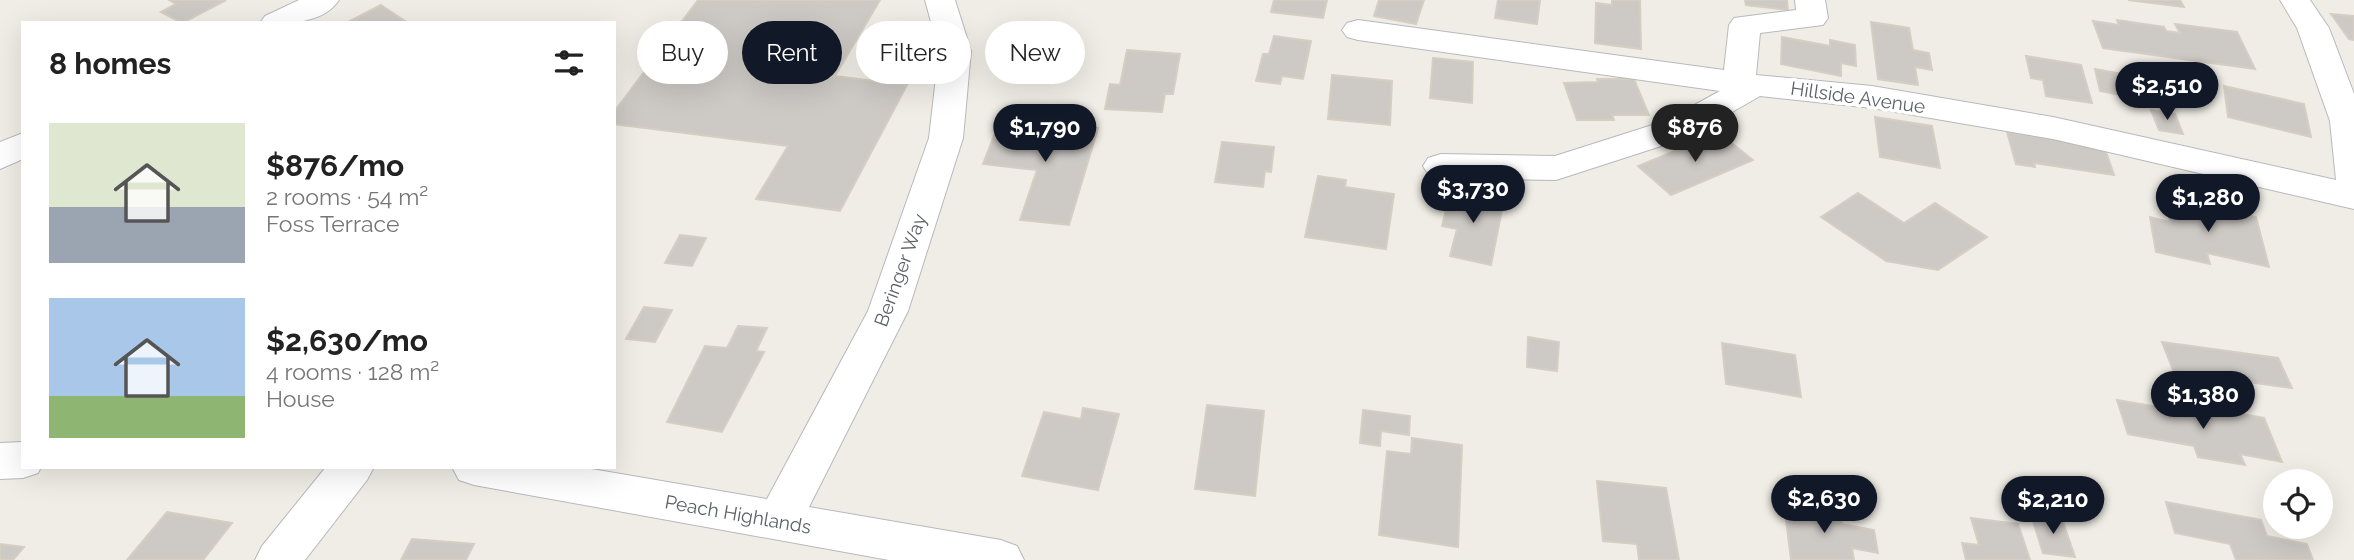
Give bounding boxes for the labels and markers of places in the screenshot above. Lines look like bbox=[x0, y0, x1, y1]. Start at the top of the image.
pin: $2,510 bbox=[2110, 62, 2224, 122]
pin: $1,790 bbox=[988, 104, 1102, 164]
pin: $876 bbox=[1654, 104, 1736, 164]
pin: $3,730 bbox=[1416, 166, 1530, 225]
pin: $1,280 bbox=[2151, 174, 2265, 234]
pin: $1,380 bbox=[2146, 372, 2260, 431]
pin: $2,630 bbox=[1767, 476, 1881, 535]
pin: $2,210 bbox=[1996, 476, 2110, 536]

